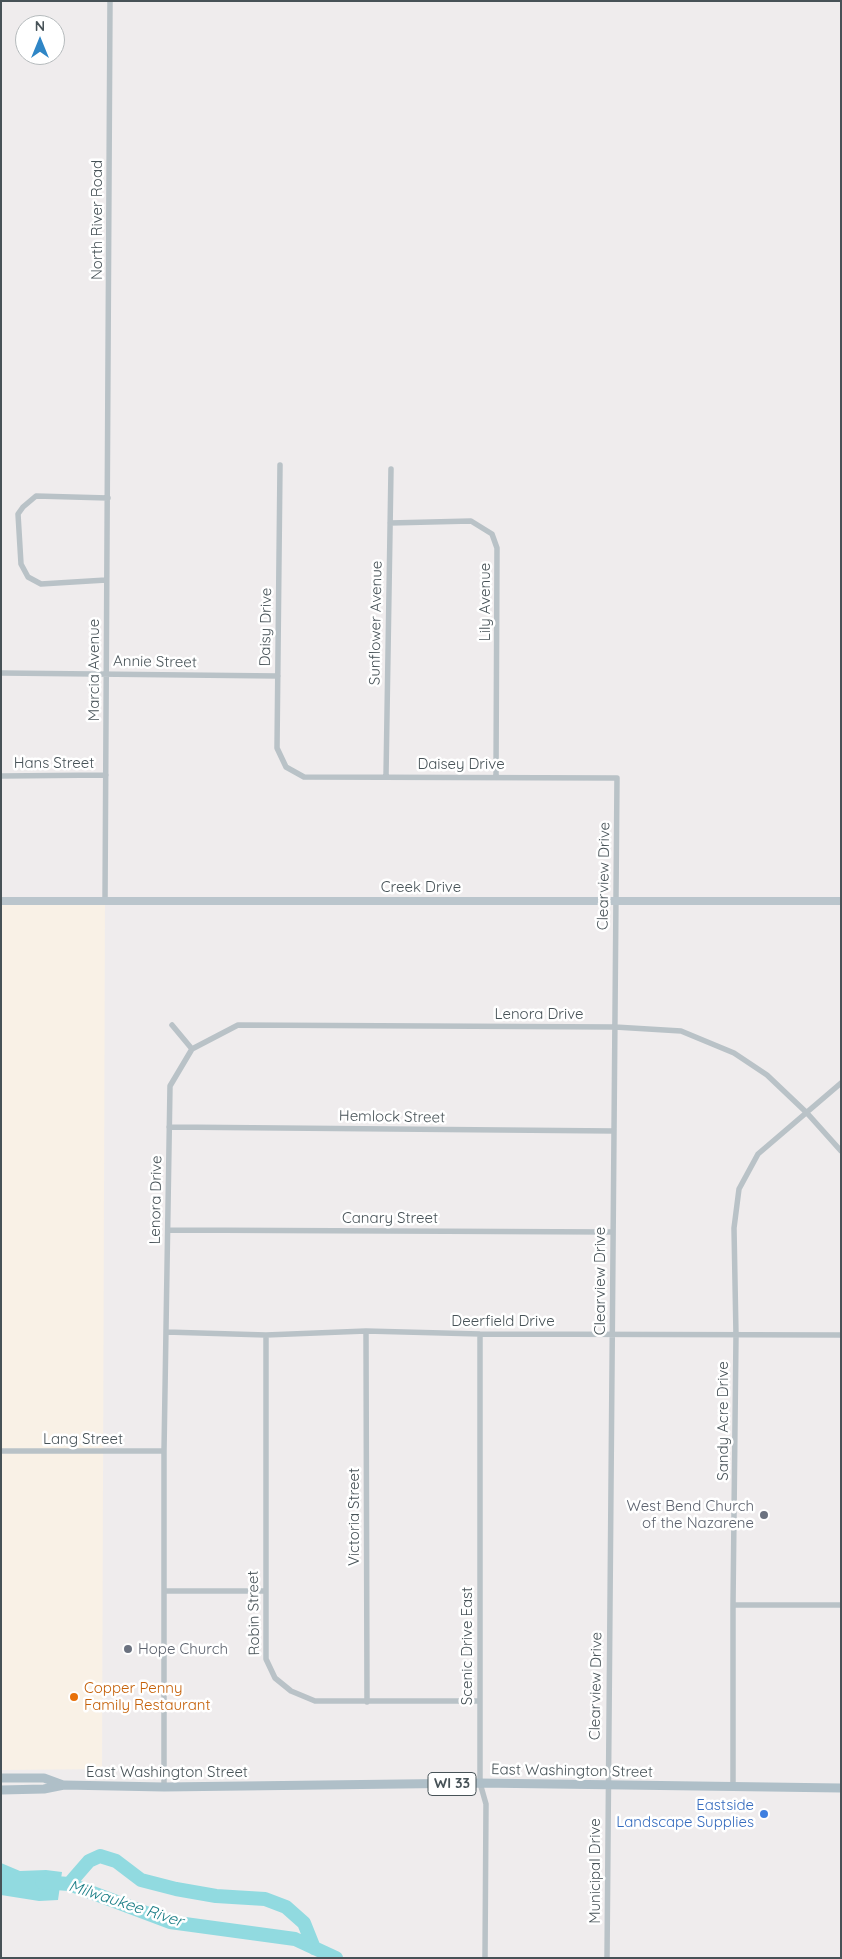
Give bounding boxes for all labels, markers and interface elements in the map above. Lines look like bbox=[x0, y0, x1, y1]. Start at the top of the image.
north arrow bbox=[15, 15, 65, 65]
text: N bbox=[35, 17, 45, 35]
street label: North River Road bbox=[88, 160, 106, 280]
street label: Sunflower Avenue bbox=[366, 561, 386, 685]
street label: Lily Avenue bbox=[476, 563, 494, 641]
street label: Daisy Drive bbox=[256, 587, 276, 667]
street label: Marcia Avenue bbox=[85, 619, 103, 721]
street label: Annie Street bbox=[113, 652, 197, 672]
street label: Hans Street bbox=[14, 754, 94, 772]
street label: Daisey Drive bbox=[417, 755, 505, 773]
street label: Clearview Drive bbox=[594, 822, 614, 930]
street label: Creek Drive bbox=[381, 878, 461, 896]
street label: Lenora Drive bbox=[494, 1005, 584, 1023]
street label: Hemlock Street bbox=[339, 1107, 445, 1127]
street label: Lenora Drive bbox=[146, 1155, 166, 1245]
street label: Canary Street bbox=[342, 1209, 438, 1227]
street label: Clearview Drive bbox=[591, 1227, 609, 1335]
street label: Deerfield Drive bbox=[451, 1312, 555, 1330]
street label: Sandy Acre Drive bbox=[714, 1361, 732, 1481]
street label: Lang Street bbox=[43, 1430, 123, 1448]
street label: Victoria Street bbox=[345, 1468, 363, 1566]
place label: West Bend Church of the Nazarene bbox=[626, 1497, 754, 1532]
marker: West Bend Church of the Nazarene bbox=[758, 1509, 770, 1521]
street label: Robin Street bbox=[244, 1570, 264, 1656]
street label: Scenic Drive East bbox=[458, 1587, 476, 1705]
street label: Clearview Drive bbox=[586, 1632, 606, 1740]
place label: Hope Church bbox=[138, 1640, 228, 1658]
marker: Hope Church bbox=[122, 1643, 134, 1655]
place label: Copper Penny Family Restaurant bbox=[84, 1679, 210, 1714]
marker: Copper Penny Family Restaurant bbox=[68, 1691, 80, 1703]
street label: East Washington Street bbox=[491, 1761, 653, 1781]
street label: East Washington Street bbox=[86, 1763, 248, 1781]
road number: WI 33 bbox=[428, 1772, 476, 1796]
place label: Eastside Landscape Supplies bbox=[616, 1796, 754, 1831]
marker: Eastside Landscape Supplies bbox=[758, 1808, 770, 1820]
street label: Municipal Drive bbox=[586, 1818, 604, 1924]
water label: Milwaukee River bbox=[66, 1876, 186, 1932]

